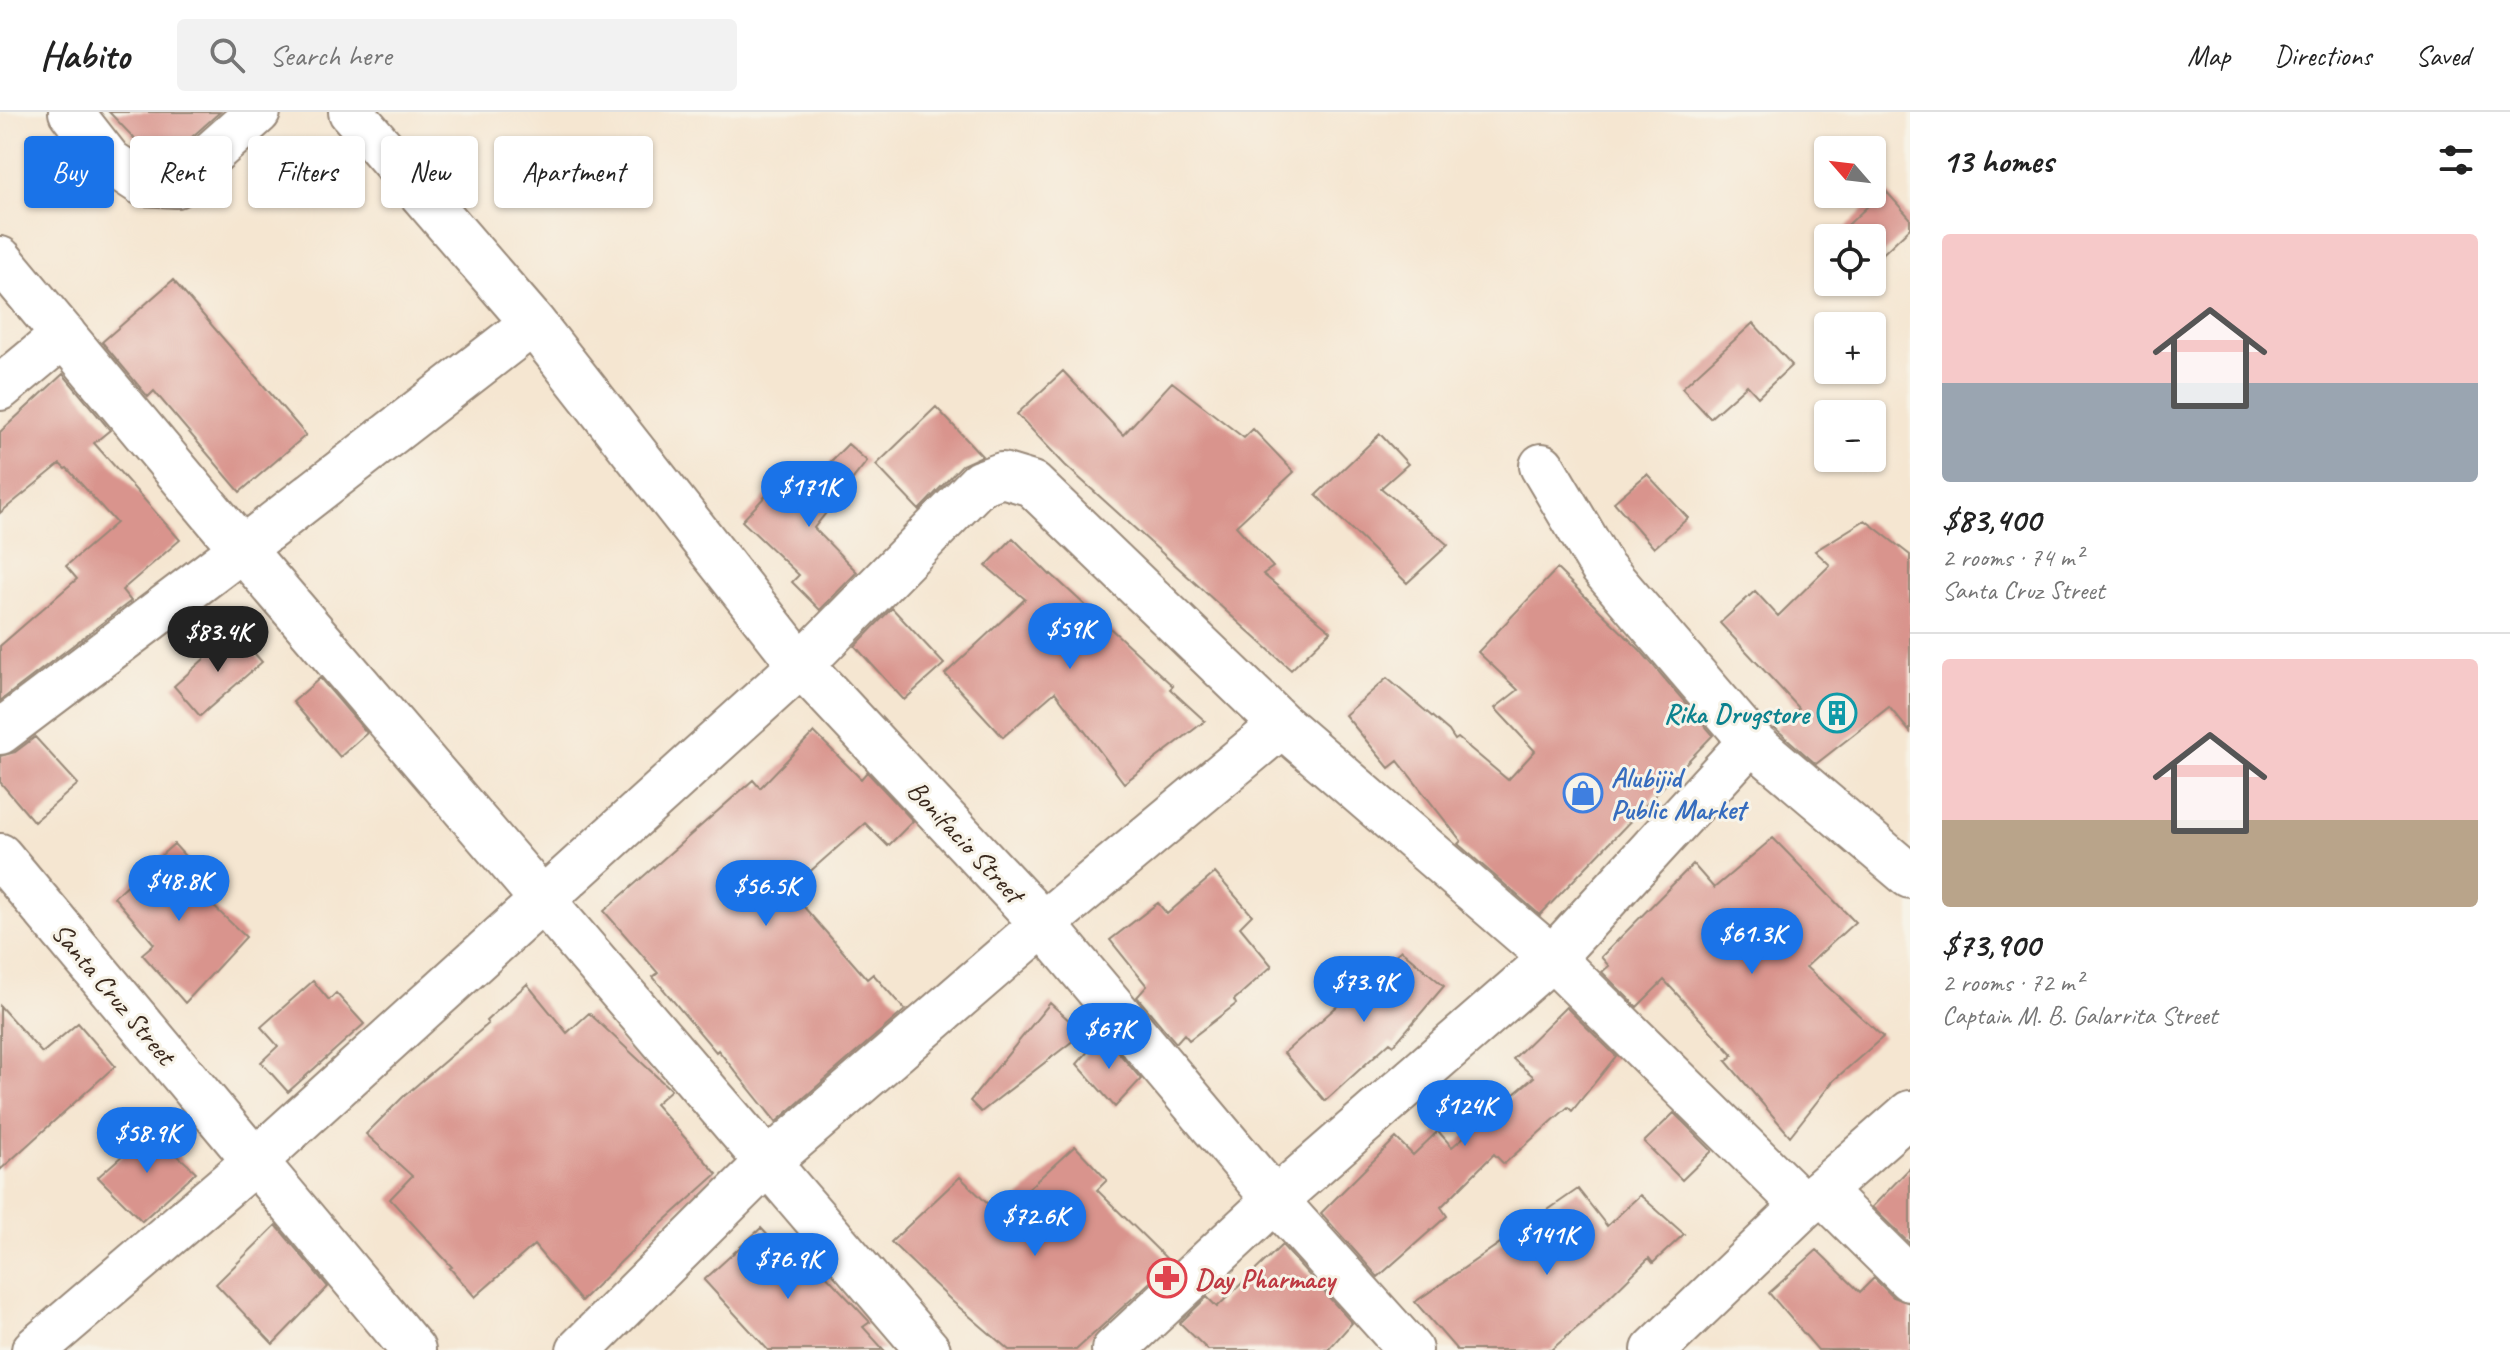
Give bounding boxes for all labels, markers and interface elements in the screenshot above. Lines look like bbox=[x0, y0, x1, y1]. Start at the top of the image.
search box bbox=[177, 19, 737, 91]
text: Habito bbox=[40, 32, 129, 79]
icon: search bbox=[205, 33, 249, 77]
text: Search here bbox=[269, 36, 392, 74]
text: Map bbox=[2187, 38, 2230, 73]
text: Directions bbox=[2274, 38, 2372, 73]
text: Saved bbox=[2416, 38, 2470, 73]
chip: Buy bbox=[24, 136, 114, 208]
chip: Rent bbox=[130, 136, 232, 208]
chip: Filters bbox=[248, 136, 365, 208]
chip: New bbox=[381, 136, 478, 208]
chip: Apartment bbox=[494, 136, 653, 208]
north arrow bbox=[1814, 136, 1886, 208]
map controls bbox=[1814, 136, 1886, 472]
icon: filters bbox=[2434, 138, 2478, 182]
text: 13 homes bbox=[1942, 139, 2053, 182]
button: locate bbox=[1814, 224, 1886, 296]
icon: home bbox=[2138, 286, 2282, 430]
button: + bbox=[1814, 312, 1886, 384]
button: − bbox=[1814, 400, 1886, 472]
pin: $171K bbox=[753, 461, 865, 529]
text: $171K bbox=[779, 470, 839, 503]
text: $83,400 bbox=[1942, 498, 2041, 541]
text: 2 rooms · 74 m² bbox=[1942, 541, 2083, 574]
text: Santa Cruz Street bbox=[1942, 574, 2104, 607]
pin: $59K bbox=[1023, 603, 1117, 671]
pin: $83.4K bbox=[153, 606, 283, 674]
text: $59K bbox=[1046, 612, 1094, 645]
text: $83.4K bbox=[185, 615, 251, 648]
building icon: Rika Drugstore bbox=[1816, 692, 1858, 734]
place label: Rika Drugstore bbox=[1664, 696, 1812, 731]
icon: home bbox=[2138, 711, 2282, 855]
place label: Alubijid Public Market bbox=[1611, 760, 1750, 827]
shop icon: Alubijid Public Market bbox=[1562, 772, 1604, 814]
street label: Bonifacio Street bbox=[900, 773, 1034, 913]
pin: $48.8K bbox=[114, 855, 244, 923]
pin: $56.5K bbox=[701, 860, 831, 928]
text: $48.8K bbox=[146, 864, 212, 897]
text: $56.5K bbox=[734, 869, 798, 902]
pin: $61.3K bbox=[1687, 908, 1817, 976]
street label: Santa Cruz Street bbox=[44, 915, 185, 1074]
text: $61.3K bbox=[1719, 917, 1785, 950]
text: $73,900 bbox=[1942, 923, 2040, 966]
pin: $73.9K bbox=[1299, 956, 1429, 1024]
text: $73.9K bbox=[1332, 965, 1396, 998]
text: 2 rooms · 72 m² bbox=[1942, 966, 2083, 999]
text: Captain M. B. Galarrita Street bbox=[1942, 999, 2217, 1032]
pin: $67K bbox=[1062, 1003, 1156, 1071]
text: $67K bbox=[1085, 1012, 1133, 1045]
pin: $124K bbox=[1409, 1080, 1521, 1148]
text: $124K bbox=[1435, 1089, 1495, 1122]
pin: $58.9K bbox=[82, 1107, 212, 1175]
text: $58.9K bbox=[115, 1116, 179, 1149]
pin: $72.6K bbox=[970, 1190, 1100, 1258]
text: $72.6K bbox=[1002, 1199, 1068, 1232]
pin: $141K bbox=[1491, 1209, 1603, 1277]
text: $141K bbox=[1517, 1218, 1577, 1251]
pin: $76.9K bbox=[723, 1233, 853, 1301]
text: $76.9K bbox=[755, 1242, 821, 1275]
pharmacy icon: Day Pharmacy bbox=[1146, 1257, 1188, 1299]
place label: Day Pharmacy bbox=[1195, 1261, 1338, 1296]

